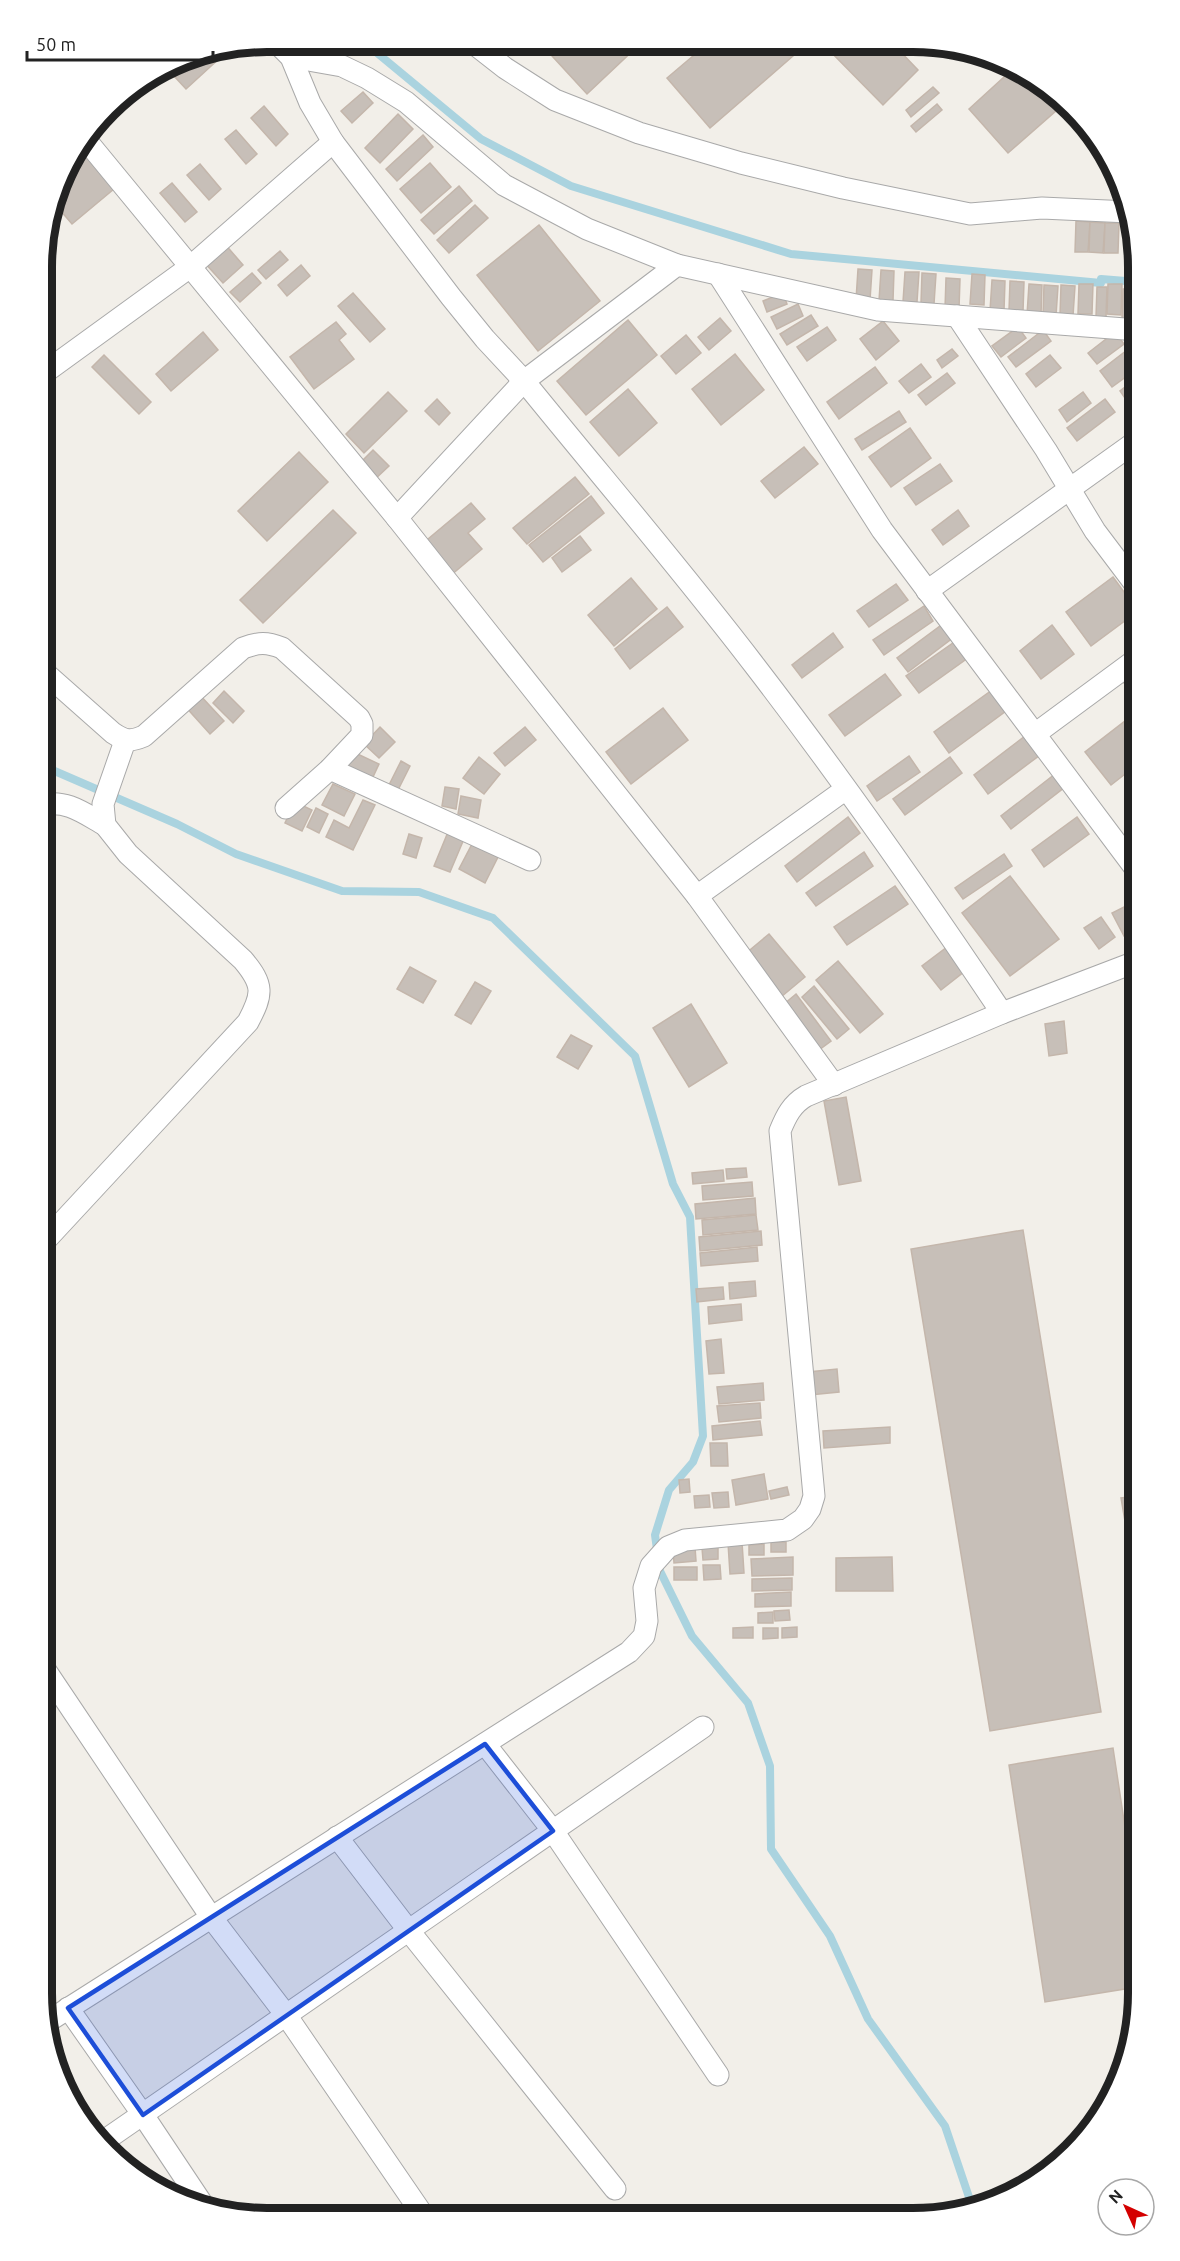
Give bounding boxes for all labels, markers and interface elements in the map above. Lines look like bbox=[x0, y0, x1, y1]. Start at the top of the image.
scale bar bbox=[27, 24, 213, 62]
text: 50 m bbox=[36, 34, 76, 54]
north arrow bbox=[1096, 2177, 1156, 2237]
text: N bbox=[1105, 2186, 1126, 2207]

